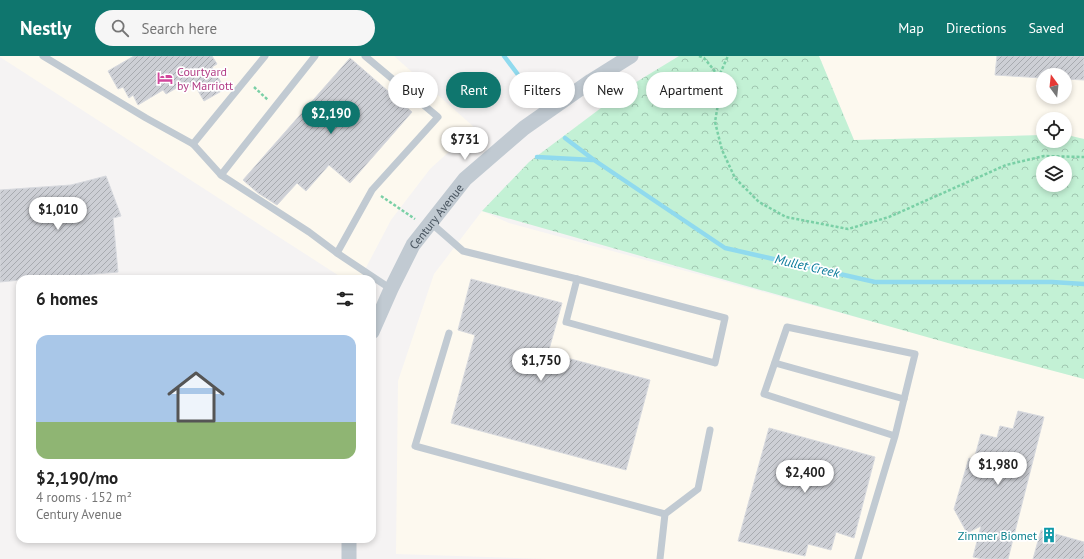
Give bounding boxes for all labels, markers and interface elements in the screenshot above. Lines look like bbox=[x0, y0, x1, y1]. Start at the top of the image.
search box bbox=[95, 10, 375, 46]
text: Nestly bbox=[20, 16, 71, 40]
icon: search bbox=[109, 17, 131, 39]
text: Search here bbox=[141, 19, 217, 38]
text: Map bbox=[898, 19, 924, 37]
text: Directions bbox=[946, 19, 1006, 37]
text: Saved bbox=[1028, 19, 1064, 37]
place label: Courtyard by Marriott bbox=[177, 64, 233, 93]
north arrow bbox=[1036, 68, 1072, 104]
map controls bbox=[1036, 68, 1072, 192]
hotel icon: Courtyard by Marriott bbox=[156, 69, 174, 87]
chip: Buy bbox=[388, 72, 438, 108]
chip: Rent bbox=[446, 72, 501, 108]
chip: Filters bbox=[509, 72, 575, 108]
chip: New bbox=[583, 72, 638, 108]
chip: Apartment bbox=[646, 72, 737, 108]
pin: $2,190 bbox=[298, 101, 364, 135]
text: $2,190 bbox=[311, 105, 351, 122]
button: locate bbox=[1036, 112, 1072, 148]
pin: $731 bbox=[441, 127, 489, 161]
text: $731 bbox=[450, 131, 480, 148]
button: layers bbox=[1036, 156, 1072, 192]
street label: Century Avenue bbox=[405, 180, 466, 252]
pin: $1,010 bbox=[25, 197, 91, 231]
text: $1,010 bbox=[38, 201, 78, 218]
water label: Mullet Creek bbox=[773, 250, 842, 282]
text: 6 homes bbox=[36, 288, 98, 310]
icon: filters bbox=[334, 288, 356, 310]
pin: $1,750 bbox=[508, 348, 574, 382]
text: $1,750 bbox=[521, 352, 561, 369]
icon: home bbox=[160, 361, 232, 433]
pin: $1,980 bbox=[965, 452, 1031, 486]
text: $1,980 bbox=[978, 456, 1018, 473]
pin: $2,400 bbox=[772, 460, 838, 494]
text: $2,400 bbox=[785, 464, 825, 481]
text: $2,190/mo bbox=[36, 467, 118, 489]
text: 4 rooms · 152 m² bbox=[36, 489, 132, 506]
text: Century Avenue bbox=[36, 506, 122, 523]
building icon: Zimmer Biomet bbox=[1040, 526, 1058, 544]
place label: Zimmer Biomet bbox=[958, 528, 1037, 543]

